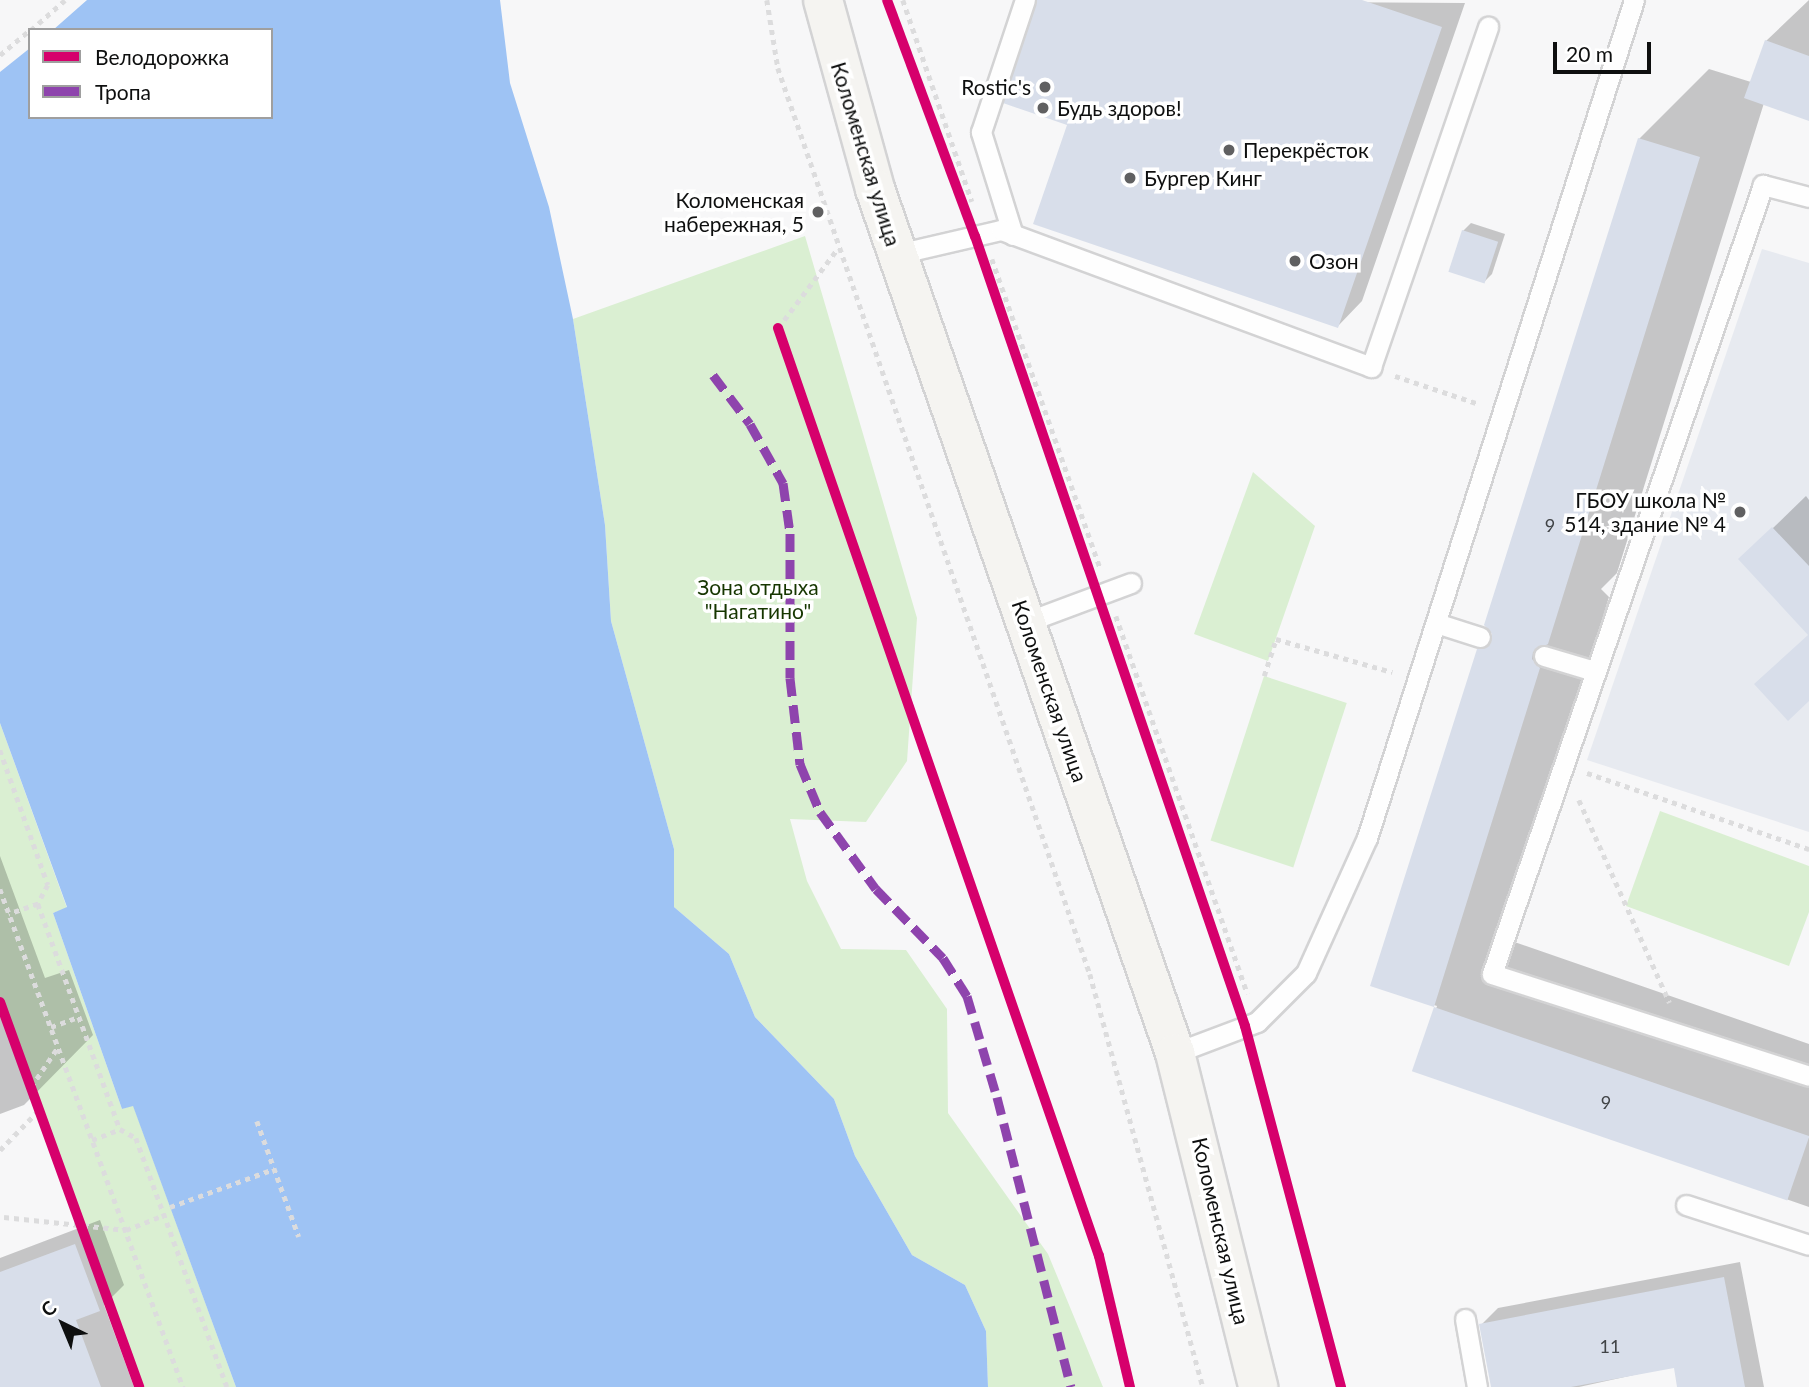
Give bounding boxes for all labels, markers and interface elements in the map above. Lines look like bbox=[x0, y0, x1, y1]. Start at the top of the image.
legend bbox=[28, 28, 273, 119]
scale bar bbox=[1557, 28, 1655, 72]
text: 20 m bbox=[1566, 41, 1613, 66]
text: Велодорожка bbox=[95, 44, 229, 69]
street label: Коломенская улица bbox=[826, 59, 906, 249]
place label: Rostic's bbox=[961, 74, 1031, 100]
text: Тропа bbox=[95, 79, 151, 104]
marker: Rostic's bbox=[1037, 79, 1053, 95]
place label: Будь здоров! bbox=[1057, 95, 1182, 121]
marker: Будь здоров! bbox=[1035, 100, 1051, 116]
place label: Перекрёсток bbox=[1243, 137, 1369, 163]
marker: Перекрёсток bbox=[1221, 142, 1237, 158]
place label: Бургер Кинг bbox=[1144, 165, 1262, 191]
marker: Бургер Кинг bbox=[1122, 170, 1138, 186]
place label: Коломенская набережная, 5 bbox=[664, 187, 804, 237]
marker: Коломенская набережная, 5 bbox=[810, 204, 826, 220]
place label: Озон bbox=[1309, 248, 1359, 274]
marker: Озон bbox=[1287, 253, 1303, 269]
place label: ГБОУ школа № 514, здание № 4 bbox=[1564, 487, 1726, 537]
marker: ГБОУ школа № 514, здание № 4 bbox=[1732, 504, 1748, 520]
house number: 9 bbox=[1545, 514, 1555, 536]
park label: Зона отдыха "Нагатино" bbox=[697, 574, 819, 624]
street label: Коломенская улица bbox=[1007, 597, 1093, 785]
house number: 9 bbox=[1601, 1091, 1611, 1113]
street label: Коломенская улица bbox=[1187, 1135, 1255, 1327]
north arrow bbox=[28, 1289, 98, 1359]
text: С bbox=[36, 1296, 61, 1321]
house number: 11 bbox=[1600, 1335, 1620, 1357]

